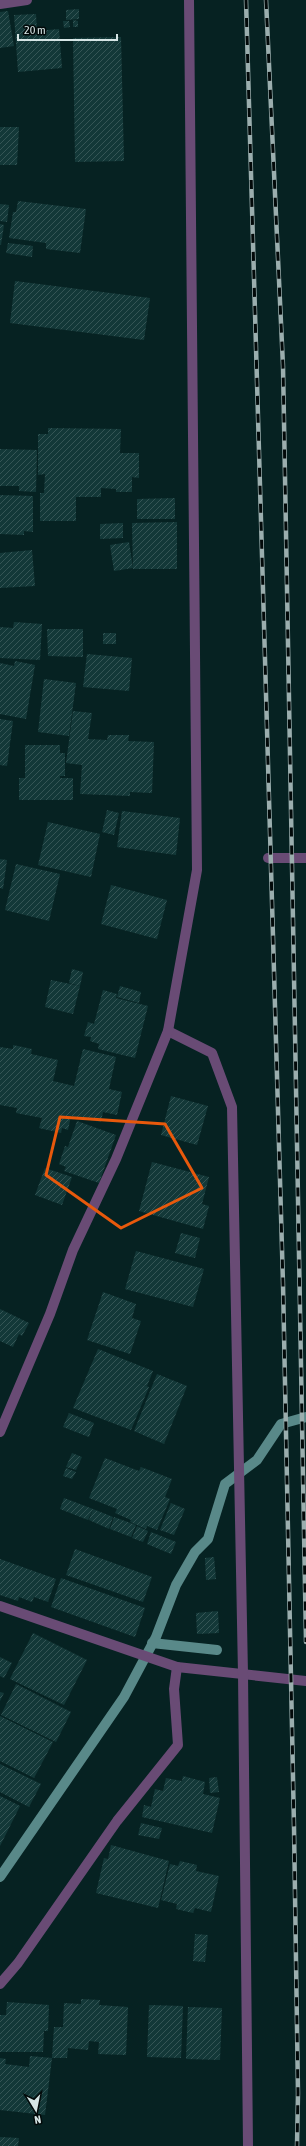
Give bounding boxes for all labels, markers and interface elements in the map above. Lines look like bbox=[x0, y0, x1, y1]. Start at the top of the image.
scale bar bbox=[18, 16, 117, 42]
text: 20 m bbox=[24, 23, 46, 37]
north arrow bbox=[16, 2090, 56, 2130]
text: N bbox=[33, 2113, 42, 2126]

